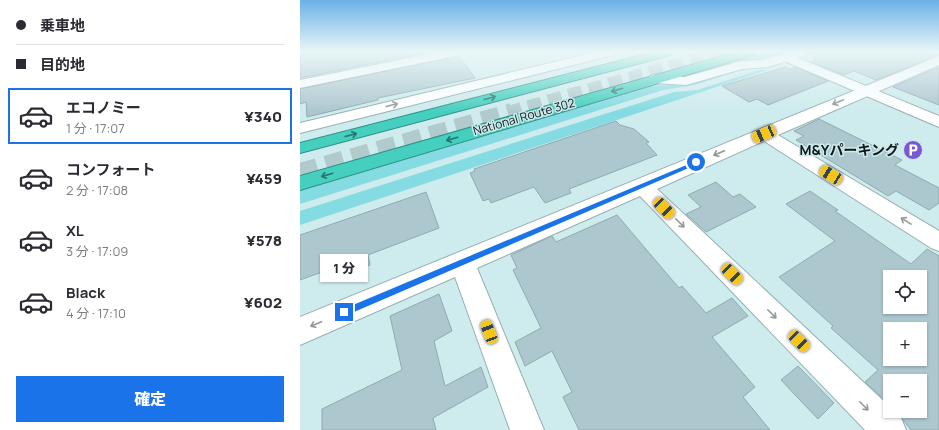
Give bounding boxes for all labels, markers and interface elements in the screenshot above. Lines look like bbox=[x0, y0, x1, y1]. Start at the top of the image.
text: 乗車地 bbox=[40, 15, 85, 36]
text: 目的地 bbox=[40, 54, 85, 75]
one-way arrow bbox=[611, 87, 624, 94]
street label: National Route 302 bbox=[471, 94, 577, 139]
one-way arrow bbox=[484, 94, 497, 101]
text: エコノミー bbox=[66, 97, 141, 118]
icon: car bbox=[18, 98, 54, 134]
one-way arrow bbox=[833, 99, 845, 107]
one-way arrow bbox=[385, 101, 398, 108]
text: ¥340 bbox=[244, 106, 282, 127]
text: 1 分 · 17:07 bbox=[66, 119, 125, 137]
car bbox=[751, 124, 777, 144]
one-way arrow bbox=[344, 131, 357, 138]
one-way arrow bbox=[446, 136, 459, 143]
parking icon: M&Yパーキング bbox=[902, 139, 924, 161]
place label: M&Yパーキング bbox=[800, 140, 899, 159]
one-way arrow bbox=[713, 150, 725, 157]
route start bbox=[687, 153, 705, 171]
text: コンフォート bbox=[66, 159, 156, 180]
icon: car bbox=[18, 160, 54, 196]
car bbox=[818, 164, 844, 186]
text: ¥459 bbox=[246, 168, 282, 189]
one-way arrow bbox=[321, 172, 334, 179]
text: 2 分 · 17:08 bbox=[66, 181, 128, 199]
car bbox=[651, 195, 677, 221]
one-way arrow bbox=[900, 217, 912, 225]
one-way arrow bbox=[675, 218, 685, 228]
text: XL bbox=[66, 220, 84, 241]
icon: car bbox=[18, 222, 54, 258]
text: ¥578 bbox=[246, 230, 282, 251]
text: 3 分 · 17:09 bbox=[66, 242, 128, 260]
callout: 1 分 bbox=[320, 254, 368, 282]
text: 1 分 bbox=[333, 259, 355, 277]
car bbox=[719, 261, 745, 287]
map controls bbox=[883, 270, 927, 418]
button: locate bbox=[883, 270, 927, 314]
text: Black bbox=[66, 282, 105, 303]
icon: car bbox=[18, 284, 54, 320]
text: ¥602 bbox=[244, 292, 282, 313]
route end bbox=[335, 303, 353, 321]
text: 4 分 · 17:10 bbox=[66, 304, 126, 322]
one-way arrow bbox=[767, 309, 777, 319]
car bbox=[479, 319, 499, 345]
one-way arrow bbox=[310, 321, 322, 329]
button: + bbox=[883, 322, 927, 366]
car bbox=[786, 328, 812, 354]
button: − bbox=[883, 374, 927, 418]
button: 確定 bbox=[16, 376, 284, 422]
one-way arrow bbox=[859, 401, 869, 411]

